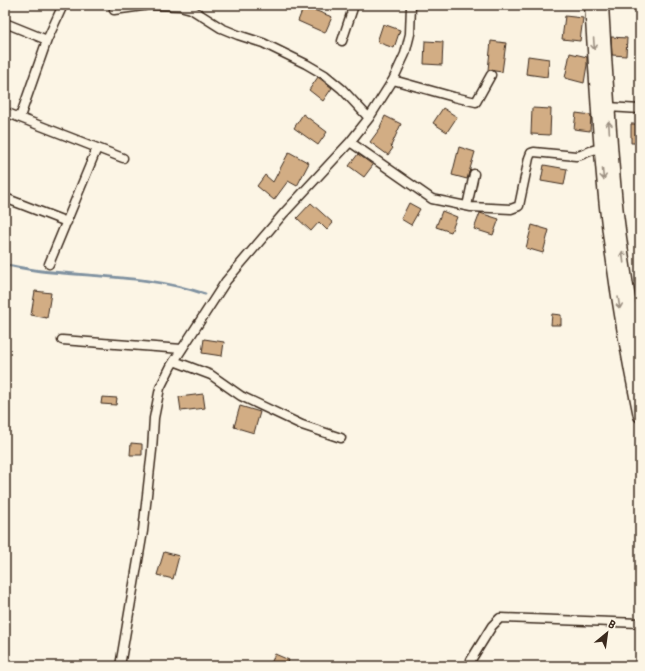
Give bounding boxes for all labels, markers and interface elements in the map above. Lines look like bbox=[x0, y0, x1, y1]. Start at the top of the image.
one-way arrow bbox=[590, 37, 597, 50]
one-way arrow bbox=[606, 121, 613, 134]
one-way arrow bbox=[599, 167, 606, 180]
one-way arrow bbox=[619, 251, 626, 264]
one-way arrow bbox=[615, 296, 623, 309]
north arrow bbox=[587, 613, 627, 653]
text: B bbox=[606, 617, 617, 632]

